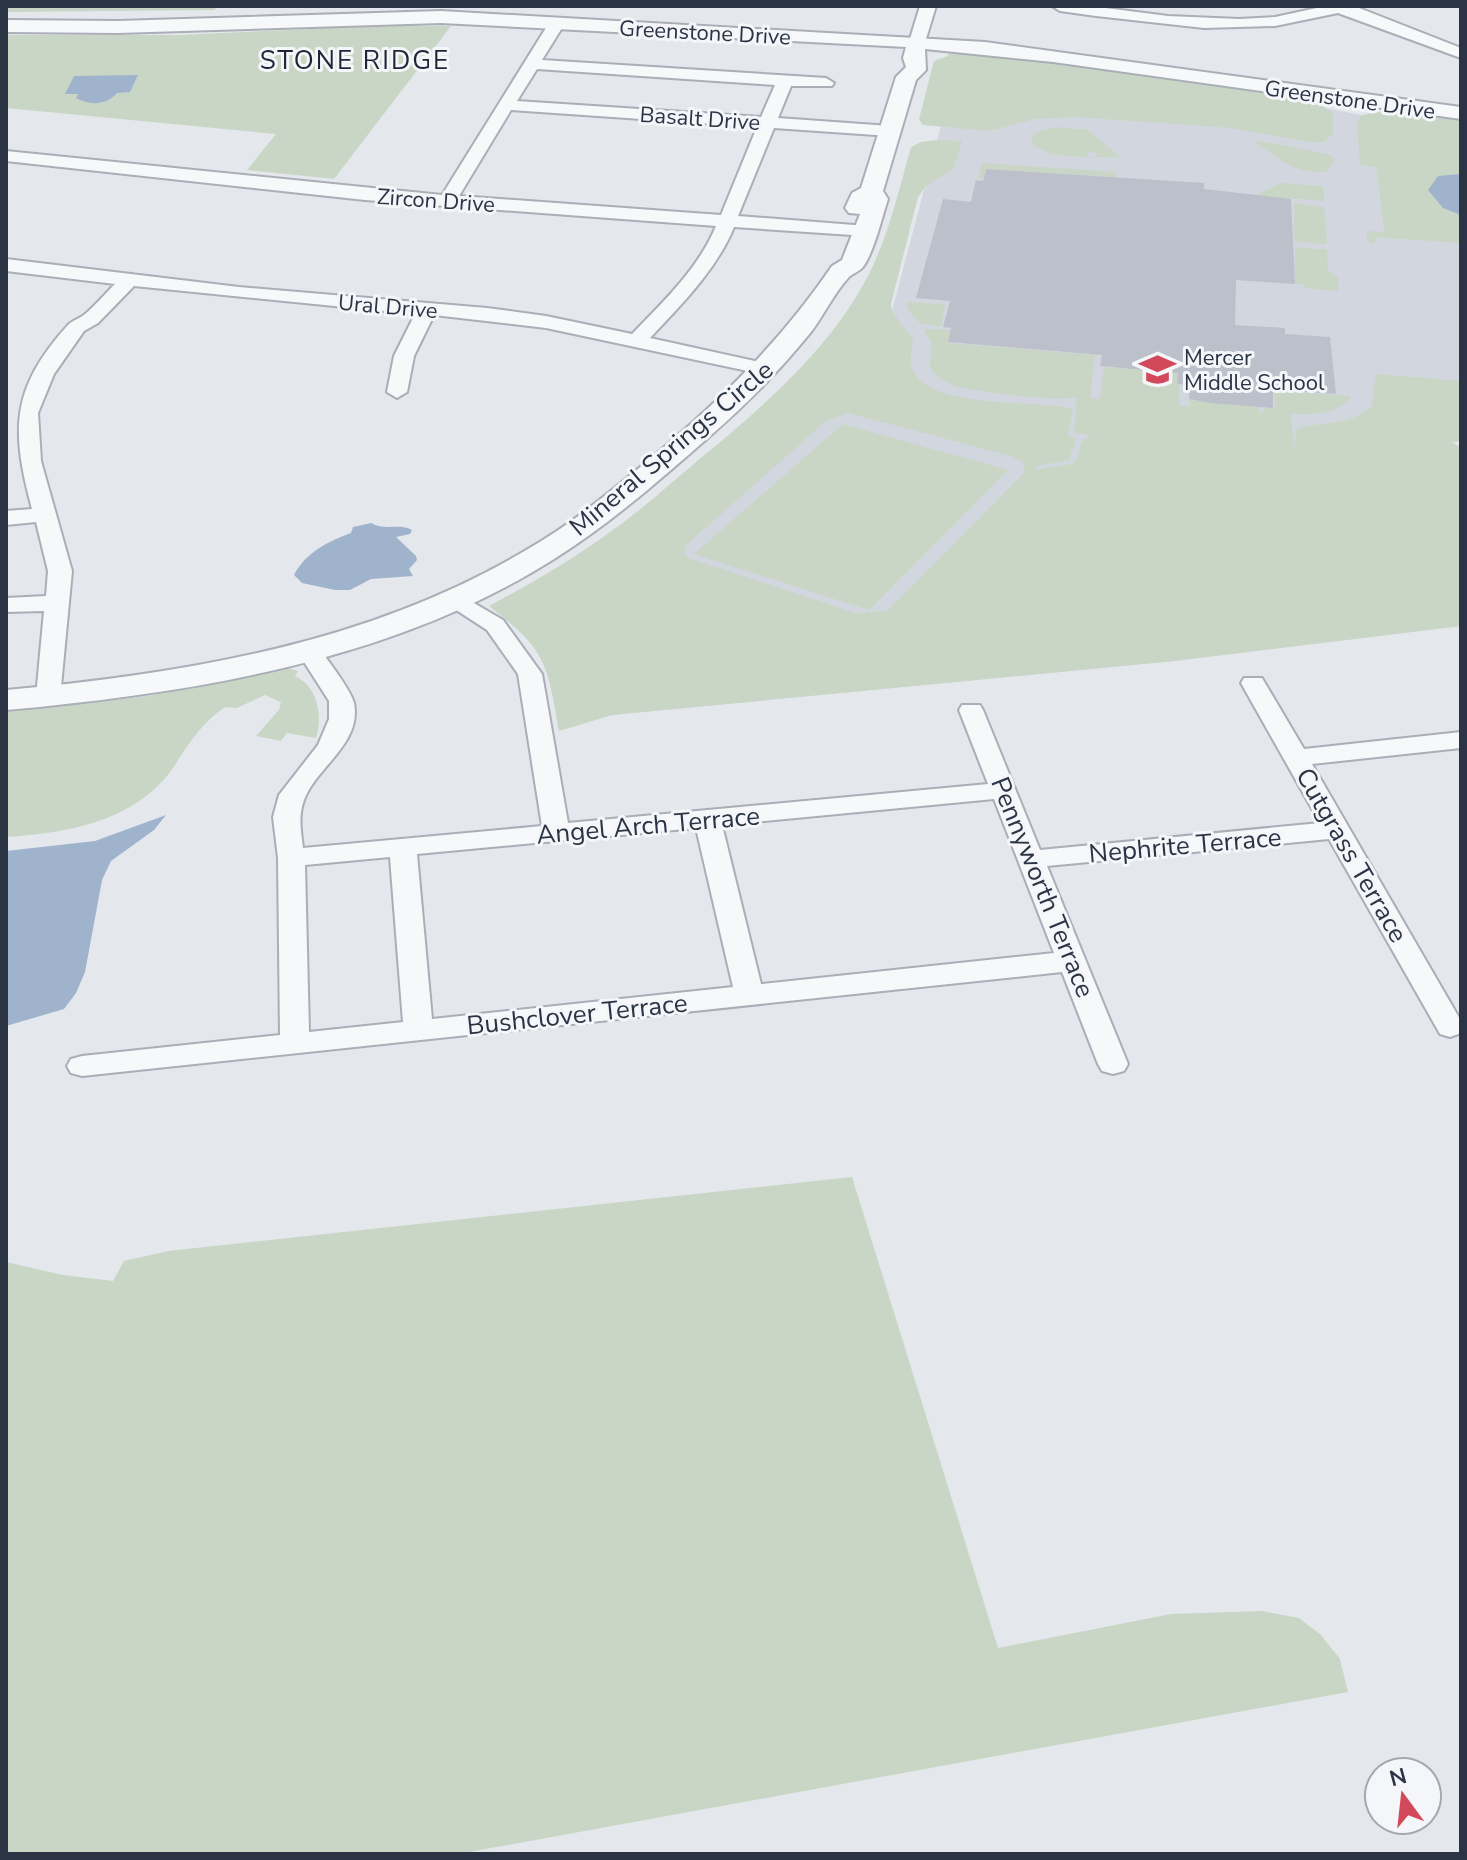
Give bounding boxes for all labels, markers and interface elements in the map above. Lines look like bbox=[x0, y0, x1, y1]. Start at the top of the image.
street label: Greenstone Drive bbox=[618, 14, 792, 52]
district label: STONE RIDGE bbox=[260, 43, 450, 78]
street label: Greenstone Drive bbox=[1263, 73, 1437, 127]
street label: Basalt Drive bbox=[639, 100, 761, 138]
street label: Zircon Drive bbox=[376, 182, 496, 220]
street label: Ural Drive bbox=[337, 288, 439, 326]
place label: Mercer Middle School bbox=[1184, 343, 1325, 398]
school or university icon: Mercer Middle School bbox=[1139, 351, 1177, 389]
street label: Mineral Springs Circle bbox=[562, 353, 781, 544]
street label: Cutgrass Terrace bbox=[1287, 762, 1416, 949]
street label: Pennyworth Terrace bbox=[982, 772, 1103, 1003]
street label: Angel Arch Terrace bbox=[535, 798, 761, 853]
street label: Nephrite Terrace bbox=[1087, 820, 1283, 871]
street label: Bushclover Terrace bbox=[465, 986, 689, 1043]
north arrow bbox=[1363, 1756, 1443, 1836]
text: N bbox=[1386, 1761, 1410, 1794]

